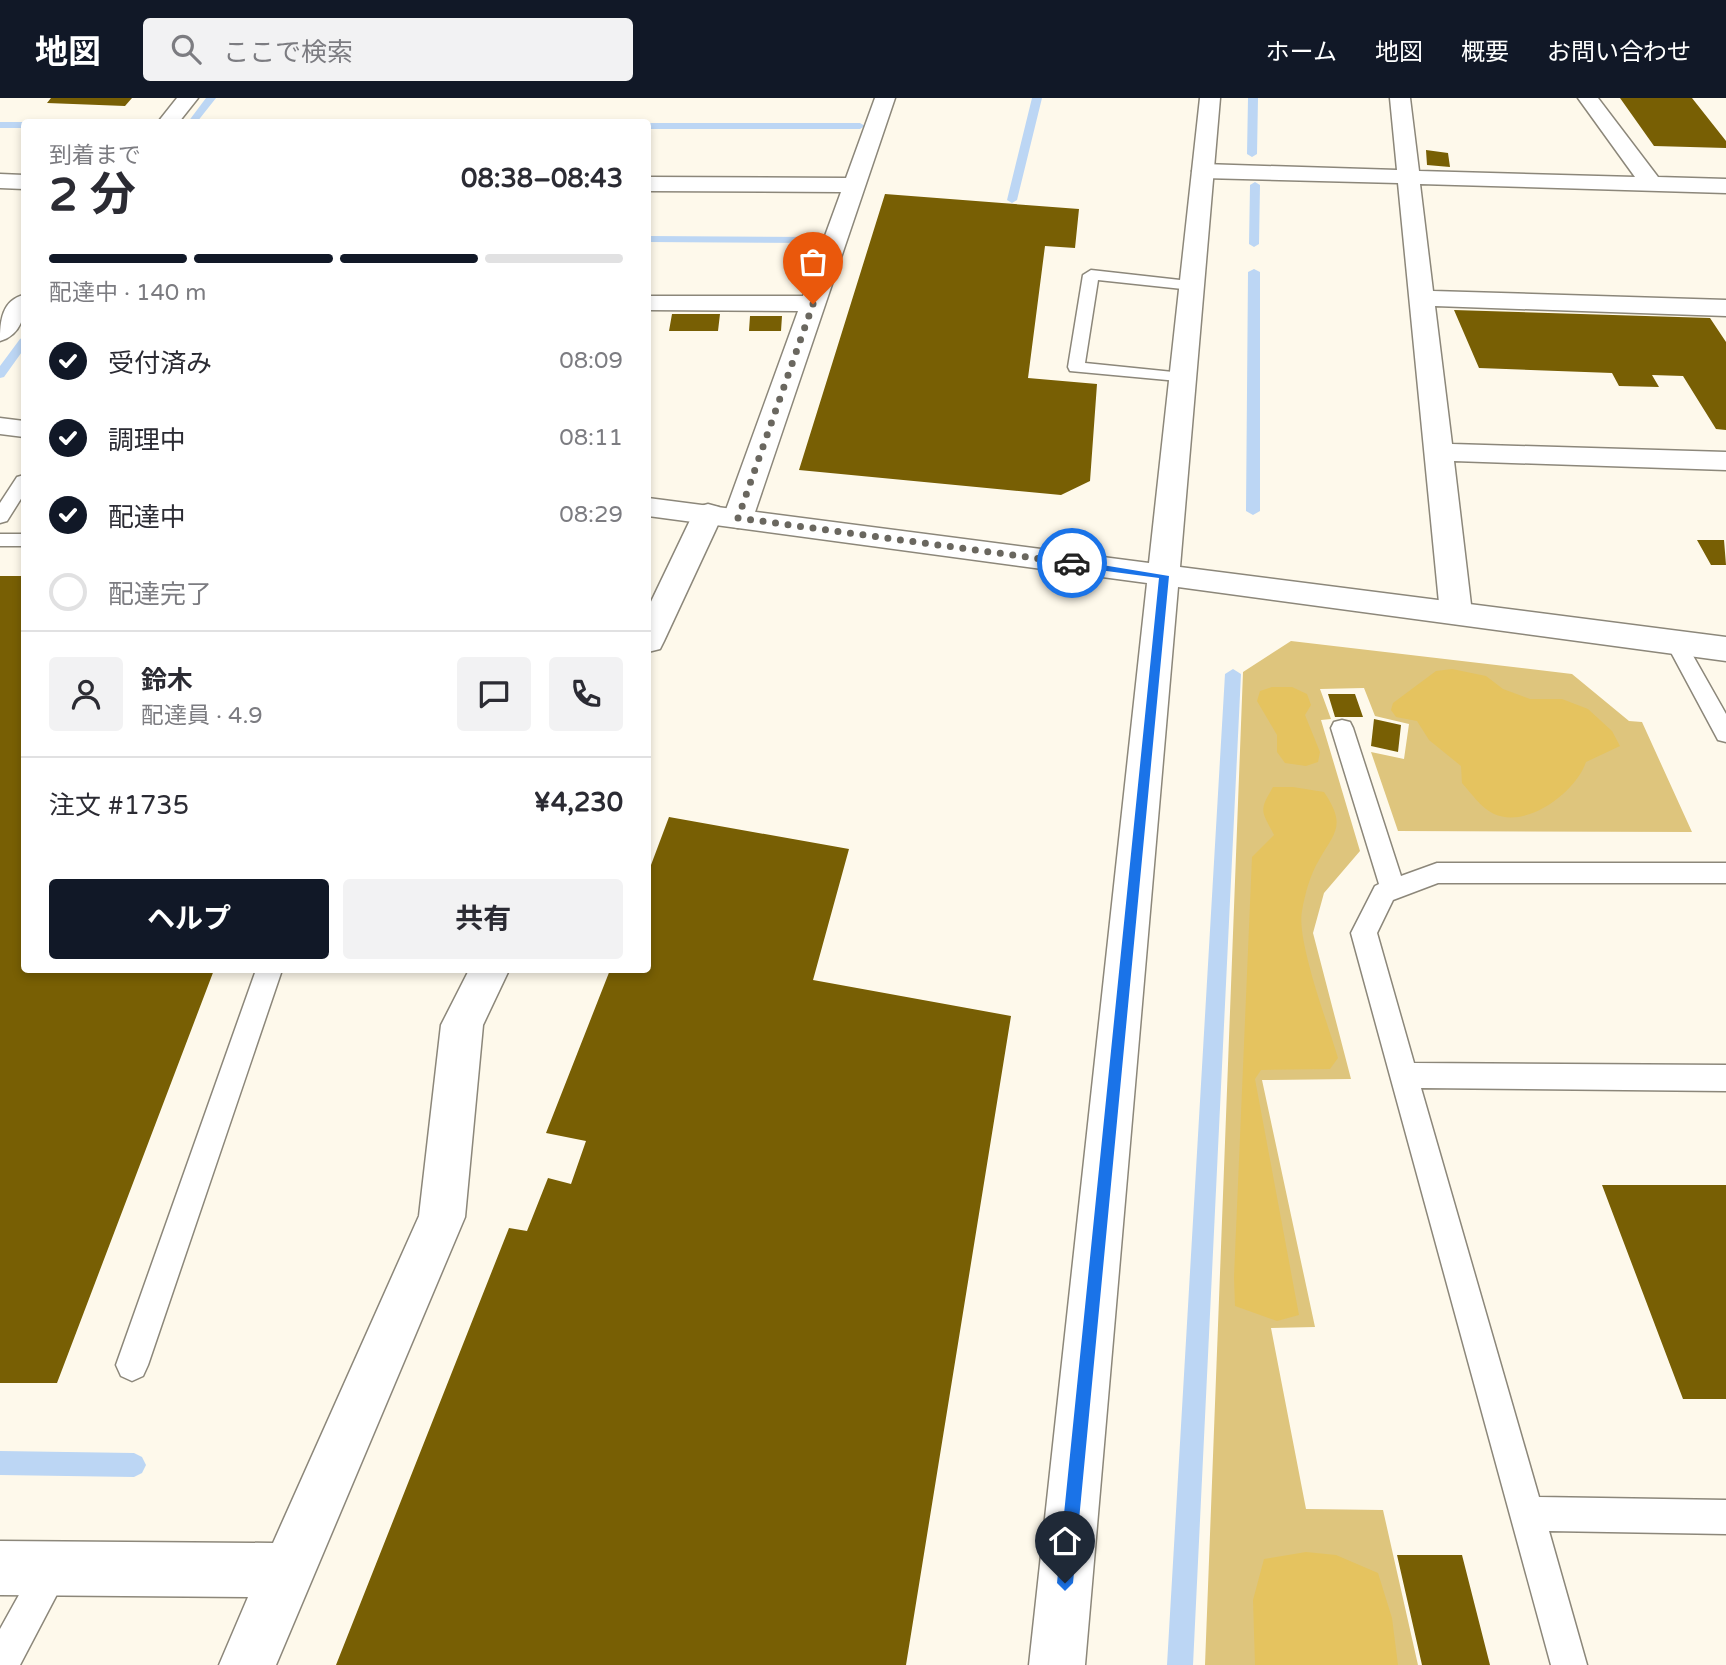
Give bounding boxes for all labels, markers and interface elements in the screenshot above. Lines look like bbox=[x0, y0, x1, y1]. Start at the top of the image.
search box bbox=[143, 18, 633, 81]
icon: search bbox=[167, 30, 205, 68]
text: 地図 bbox=[35, 33, 101, 72]
text: ここで検索 bbox=[223, 37, 353, 68]
text: ホーム bbox=[1266, 38, 1337, 67]
text: 地図 bbox=[1375, 38, 1423, 67]
text: 概要 bbox=[1461, 38, 1509, 67]
text: お問い合わせ bbox=[1547, 38, 1691, 67]
text: 到着まで bbox=[49, 142, 141, 170]
text: 08:38–08:43 bbox=[461, 163, 623, 194]
text: 2 分 bbox=[49, 168, 136, 223]
pin bbox=[783, 232, 843, 304]
icon: bag bbox=[794, 243, 832, 281]
text: 配達中 · 140 m bbox=[49, 279, 206, 307]
icon: check bbox=[49, 342, 87, 380]
text: 08:09 bbox=[559, 347, 623, 375]
text: 受付済み bbox=[108, 348, 212, 379]
icon: check bbox=[49, 419, 87, 457]
text: 08:11 bbox=[559, 424, 623, 452]
text: 調理中 bbox=[108, 425, 186, 456]
icon: check bbox=[49, 496, 87, 534]
text: 08:29 bbox=[559, 501, 623, 529]
text: 配達中 bbox=[108, 502, 186, 533]
courier bbox=[1037, 528, 1107, 598]
icon: car bbox=[1053, 544, 1091, 582]
text: 配達完了 bbox=[108, 579, 212, 610]
button: person bbox=[49, 657, 123, 731]
button: chat bbox=[457, 657, 531, 731]
button: phone bbox=[549, 657, 623, 731]
text: 鈴木 bbox=[141, 665, 193, 696]
text: 配達員 · 4.9 bbox=[141, 702, 263, 730]
text: ¥4,230 bbox=[534, 787, 623, 818]
text: 注文 #1735 bbox=[49, 790, 189, 821]
button: ヘルプ bbox=[49, 879, 329, 959]
button: 共有 bbox=[343, 879, 623, 959]
pin bbox=[1035, 1511, 1095, 1583]
icon: home bbox=[1046, 1522, 1084, 1560]

